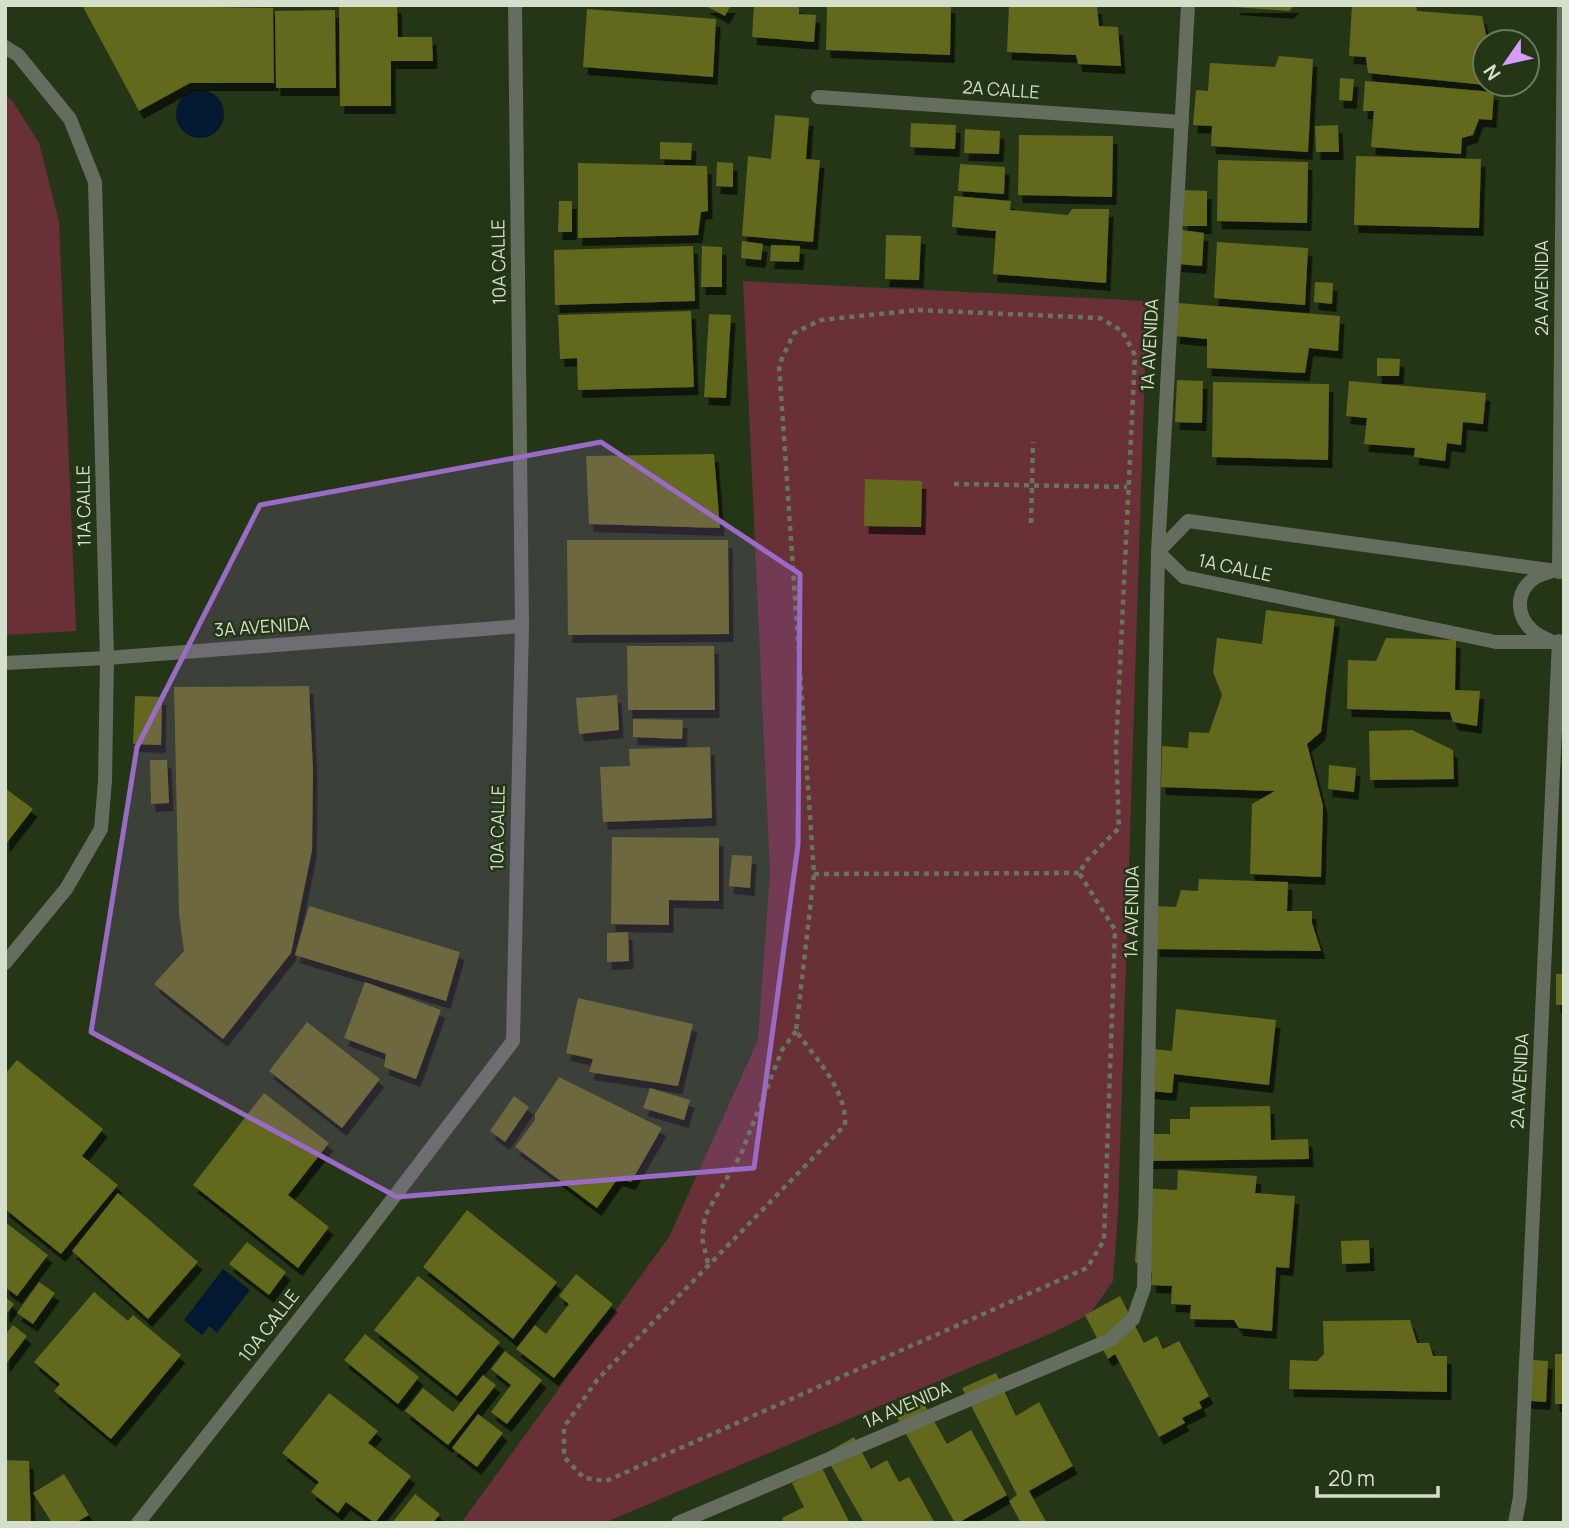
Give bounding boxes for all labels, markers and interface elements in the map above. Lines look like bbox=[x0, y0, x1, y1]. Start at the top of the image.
north arrow bbox=[1471, 28, 1541, 98]
text: N bbox=[1477, 60, 1507, 85]
street label: 2A CALLE bbox=[962, 74, 1041, 104]
street label: 10A CALLE bbox=[485, 219, 511, 305]
street label: 2A AVENIDA bbox=[1529, 239, 1553, 336]
street label: 1A AVENIDA bbox=[1135, 297, 1163, 392]
street label: 11A CALLE bbox=[70, 465, 96, 547]
street label: 1A CALLE bbox=[1196, 548, 1274, 587]
street label: 3A AVENIDA bbox=[213, 611, 311, 641]
street label: 10A CALLE bbox=[484, 785, 510, 871]
street label: 1A AVENIDA bbox=[1118, 865, 1144, 959]
street label: 2A AVENIDA bbox=[1505, 1032, 1534, 1129]
street label: 10A CALLE bbox=[232, 1284, 304, 1366]
street label: 1A AVENIDA bbox=[859, 1375, 955, 1433]
scale bar bbox=[1317, 1454, 1438, 1498]
text: 20 m bbox=[1328, 1464, 1375, 1492]

